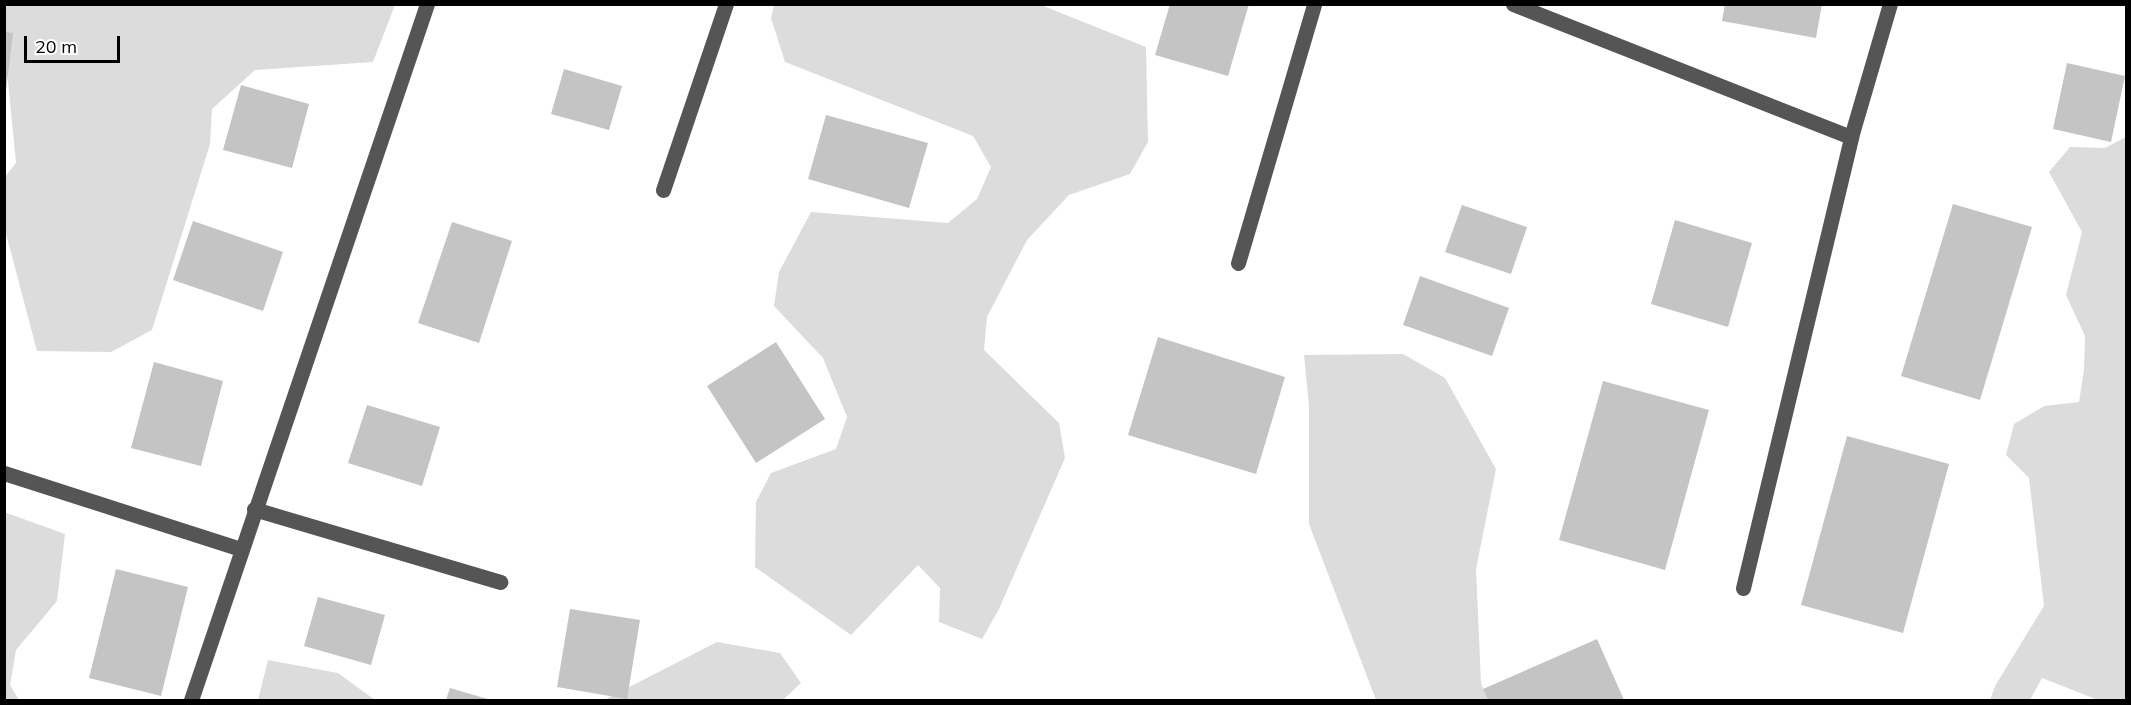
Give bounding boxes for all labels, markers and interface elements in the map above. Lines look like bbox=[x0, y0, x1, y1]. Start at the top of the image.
scale bar bbox=[27, 24, 123, 62]
text: 20 m bbox=[35, 35, 77, 58]

